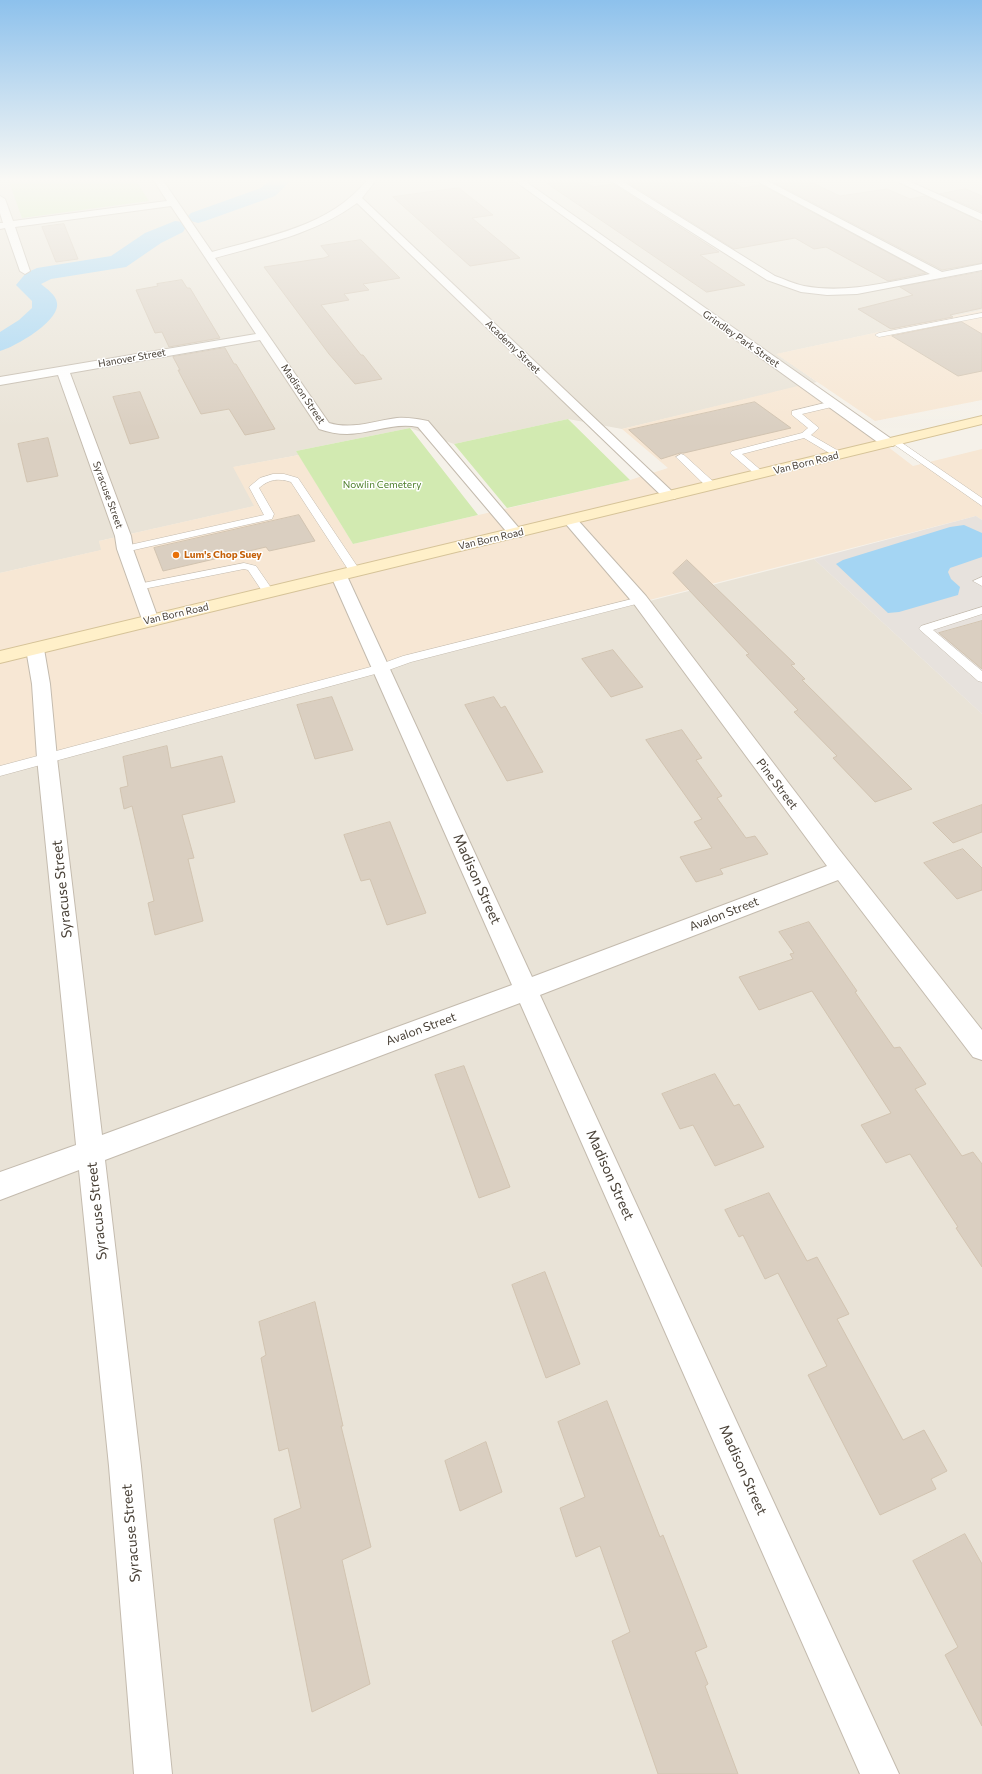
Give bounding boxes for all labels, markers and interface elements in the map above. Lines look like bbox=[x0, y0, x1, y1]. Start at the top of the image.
street label: Grindley Park Street bbox=[700, 308, 782, 370]
street label: Academy Street bbox=[483, 318, 543, 376]
street label: Hanover Street bbox=[97, 346, 167, 370]
street label: Madison Street bbox=[279, 362, 327, 426]
street label: Van Born Road bbox=[772, 449, 840, 477]
street label: Syracuse Street bbox=[90, 460, 126, 530]
park label: Nowlin Cemetery bbox=[343, 479, 421, 491]
street label: Van Born Road bbox=[457, 526, 525, 552]
place label: Lum's Chop Suey bbox=[184, 549, 262, 561]
marker: Lum's Chop Suey bbox=[171, 550, 181, 560]
street label: Van Born Road bbox=[142, 601, 210, 627]
street label: Pine Street bbox=[753, 756, 801, 812]
street label: Madison Street bbox=[450, 831, 504, 927]
street label: Syracuse Street bbox=[48, 839, 76, 939]
street label: Avalon Street bbox=[687, 894, 761, 934]
street label: Avalon Street bbox=[384, 1010, 458, 1048]
street label: Madison Street bbox=[583, 1127, 637, 1223]
street label: Syracuse Street bbox=[83, 1161, 111, 1261]
street label: Madison Street bbox=[716, 1422, 770, 1518]
street label: Syracuse Street bbox=[118, 1483, 144, 1583]

